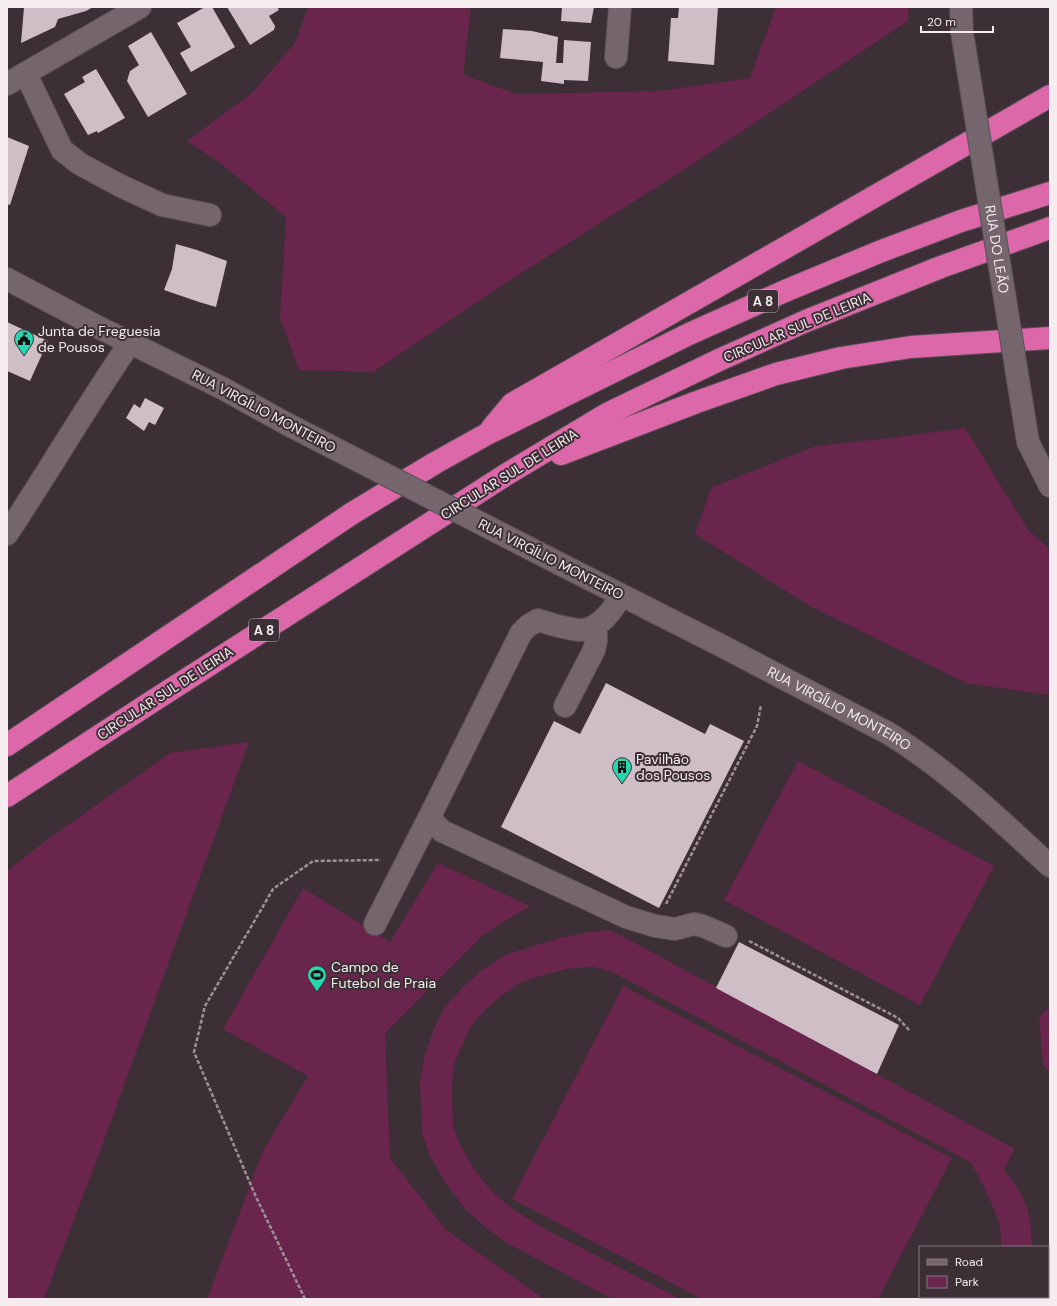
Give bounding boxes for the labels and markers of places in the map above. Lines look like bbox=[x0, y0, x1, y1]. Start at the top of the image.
place label: Junta de Freguesia de Pousos bbox=[38, 322, 160, 356]
public building icon: Junta de Freguesia de Pousos bbox=[13, 328, 35, 356]
place label: Pavilhão dos Pousos bbox=[636, 750, 710, 784]
building icon: Pavilhão dos Pousos bbox=[611, 756, 633, 784]
place label: Campo de Futebol de Praia bbox=[331, 958, 436, 992]
sports icon: Campo de Futebol de Praia bbox=[306, 964, 328, 992]

